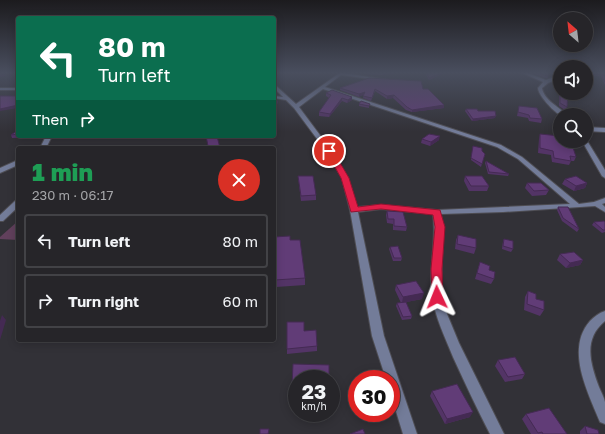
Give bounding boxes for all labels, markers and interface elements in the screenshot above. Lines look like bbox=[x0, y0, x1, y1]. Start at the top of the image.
north arrow bbox=[553, 12, 593, 52]
map controls bbox=[553, 12, 593, 148]
text: 80 m bbox=[98, 30, 166, 63]
icon: left bbox=[32, 32, 84, 84]
button: sound bbox=[553, 60, 593, 100]
text: Turn left bbox=[98, 64, 171, 86]
icon: right bbox=[76, 108, 98, 130]
button: search bbox=[553, 108, 593, 148]
text: Then bbox=[32, 110, 68, 128]
pin bbox=[312, 134, 346, 168]
icon: arrive bbox=[318, 140, 340, 162]
text: 1 min bbox=[32, 157, 93, 186]
button: close bbox=[218, 159, 260, 201]
text: 230 m · 06:17 bbox=[32, 187, 113, 203]
icon: left bbox=[34, 230, 56, 252]
text: Turn left bbox=[68, 232, 130, 250]
text: 80 m bbox=[223, 232, 258, 250]
position arrow bbox=[416, 276, 458, 318]
icon: right bbox=[34, 290, 56, 312]
text: Turn right bbox=[68, 292, 139, 310]
text: 60 m bbox=[223, 292, 258, 310]
speed limit sign: 30 bbox=[348, 370, 400, 422]
text: 23 bbox=[302, 379, 326, 403]
text: km/h bbox=[301, 400, 327, 412]

